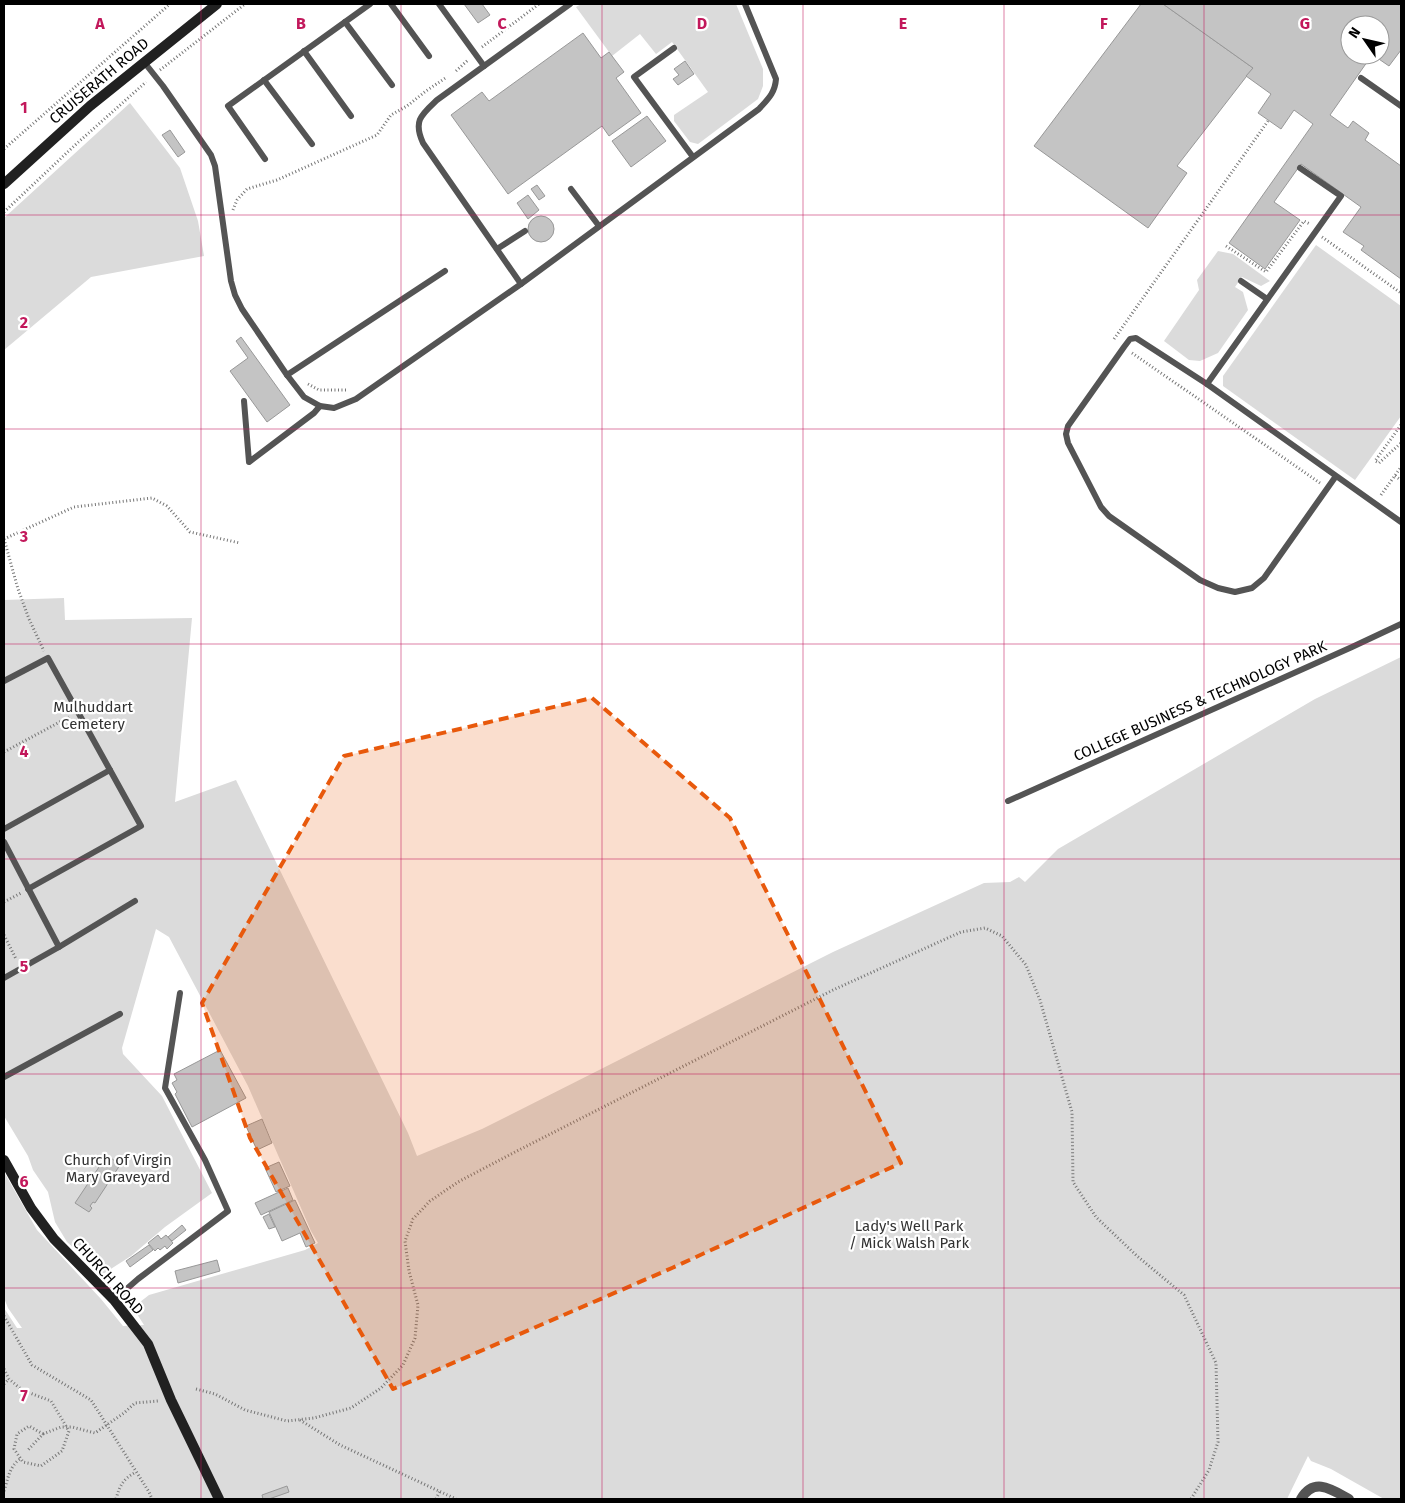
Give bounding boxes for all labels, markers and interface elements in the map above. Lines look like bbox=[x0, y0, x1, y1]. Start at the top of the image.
text: A bbox=[94, 14, 105, 33]
text: B bbox=[296, 14, 306, 33]
text: C bbox=[497, 14, 507, 33]
text: D bbox=[697, 14, 707, 33]
text: E bbox=[899, 14, 907, 33]
text: F bbox=[1100, 14, 1108, 33]
text: G bbox=[1300, 14, 1310, 33]
north arrow bbox=[1340, 15, 1390, 65]
text: N bbox=[1345, 24, 1364, 42]
street label: CRUISERATH ROAD bbox=[46, 34, 152, 128]
text: 1 bbox=[20, 98, 28, 117]
text: 2 bbox=[20, 313, 28, 332]
text: 3 bbox=[19, 527, 28, 546]
street label: COLLEGE BUSINESS & TECHNOLOGY PARK bbox=[1071, 637, 1329, 765]
park label: Mulhuddart Cemetery bbox=[53, 698, 133, 733]
text: 4 bbox=[19, 742, 29, 761]
text: 5 bbox=[20, 957, 29, 976]
park label: Church of Virgin Mary Graveyard bbox=[64, 1151, 172, 1186]
text: 6 bbox=[19, 1172, 29, 1191]
park label: Lady's Well Park / Mick Walsh Park bbox=[849, 1217, 969, 1252]
street label: CHURCH ROAD bbox=[69, 1234, 147, 1318]
text: 7 bbox=[20, 1386, 28, 1405]

